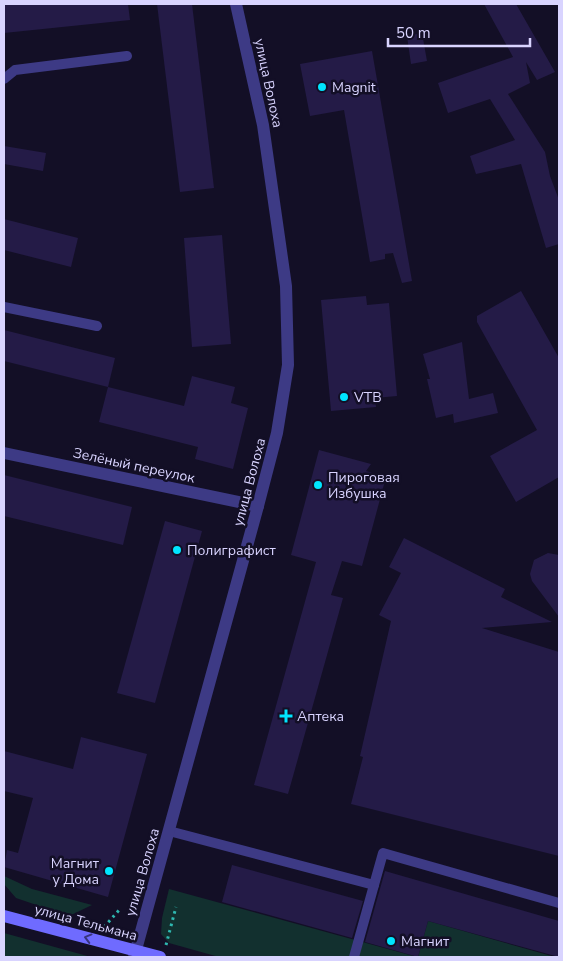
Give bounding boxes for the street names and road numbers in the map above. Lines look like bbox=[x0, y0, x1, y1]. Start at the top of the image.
street label: улица Волоха bbox=[250, 37, 287, 129]
street label: улица Волоха bbox=[229, 436, 270, 528]
street label: Зелёный переулок bbox=[71, 443, 197, 488]
street label: улица Волоха bbox=[121, 826, 164, 918]
street label: улица Тельмана bbox=[32, 900, 139, 945]

